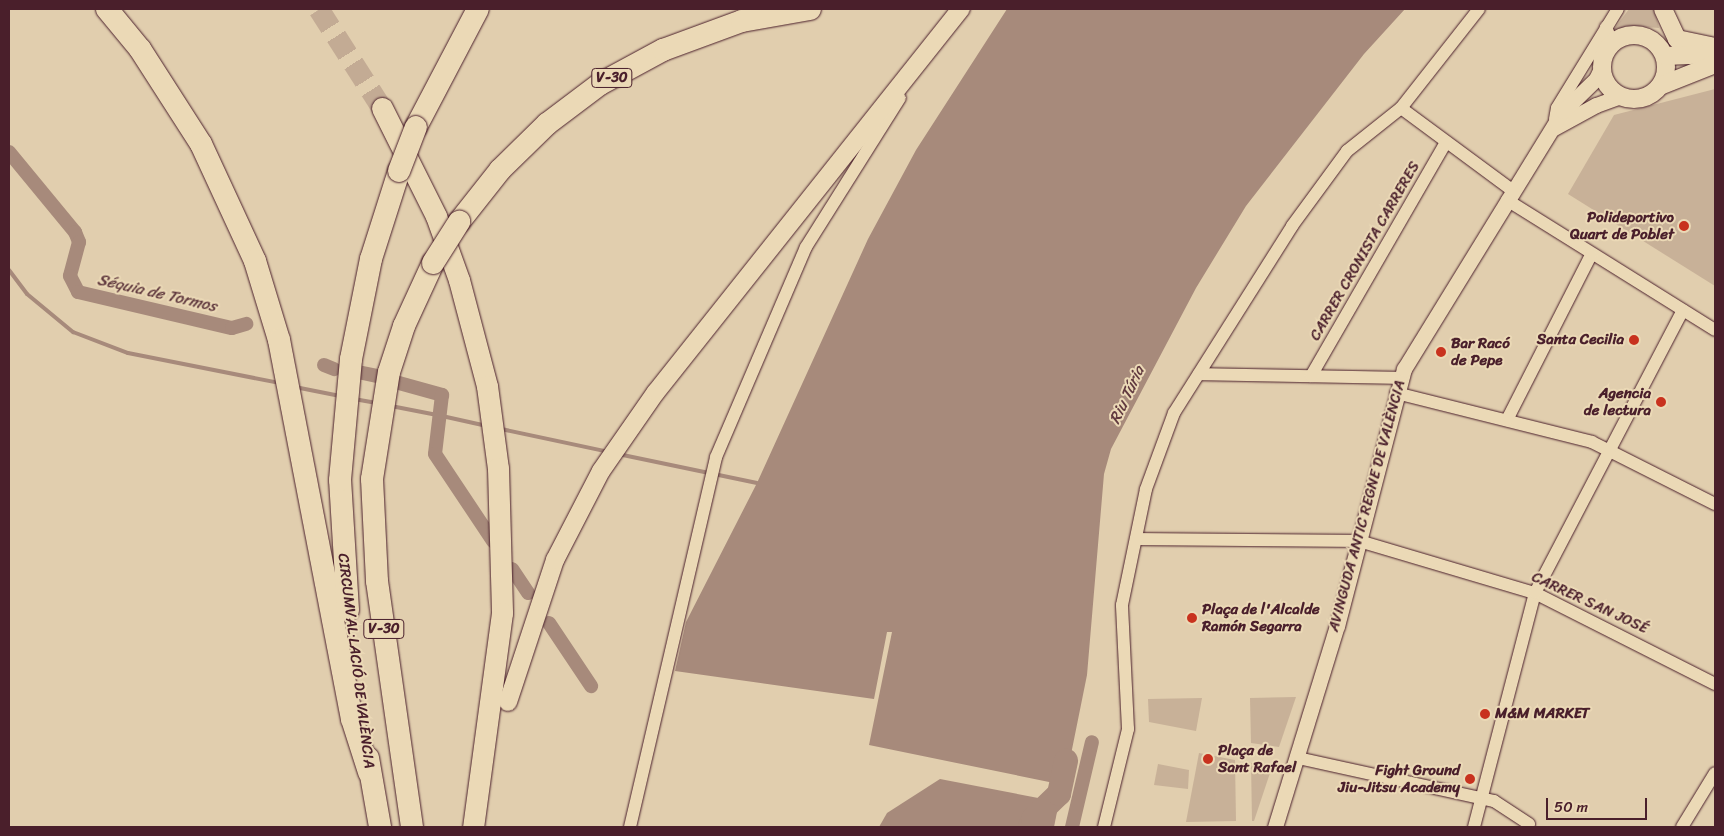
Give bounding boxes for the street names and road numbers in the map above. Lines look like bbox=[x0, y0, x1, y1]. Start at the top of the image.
road number: V-30 bbox=[591, 66, 633, 90]
street label: CARRER CRONISTA CARRERES bbox=[1306, 158, 1424, 344]
street label: AVINGUDA ANTIC REGNE DE VALÈNCIA bbox=[1325, 379, 1409, 633]
street label: CIRCUMVAL·LACIÓ DE VALÈNCIA bbox=[334, 552, 378, 770]
street label: CARRER SAN JOSÉ bbox=[1529, 568, 1651, 638]
road number: V-30 bbox=[363, 618, 405, 640]

